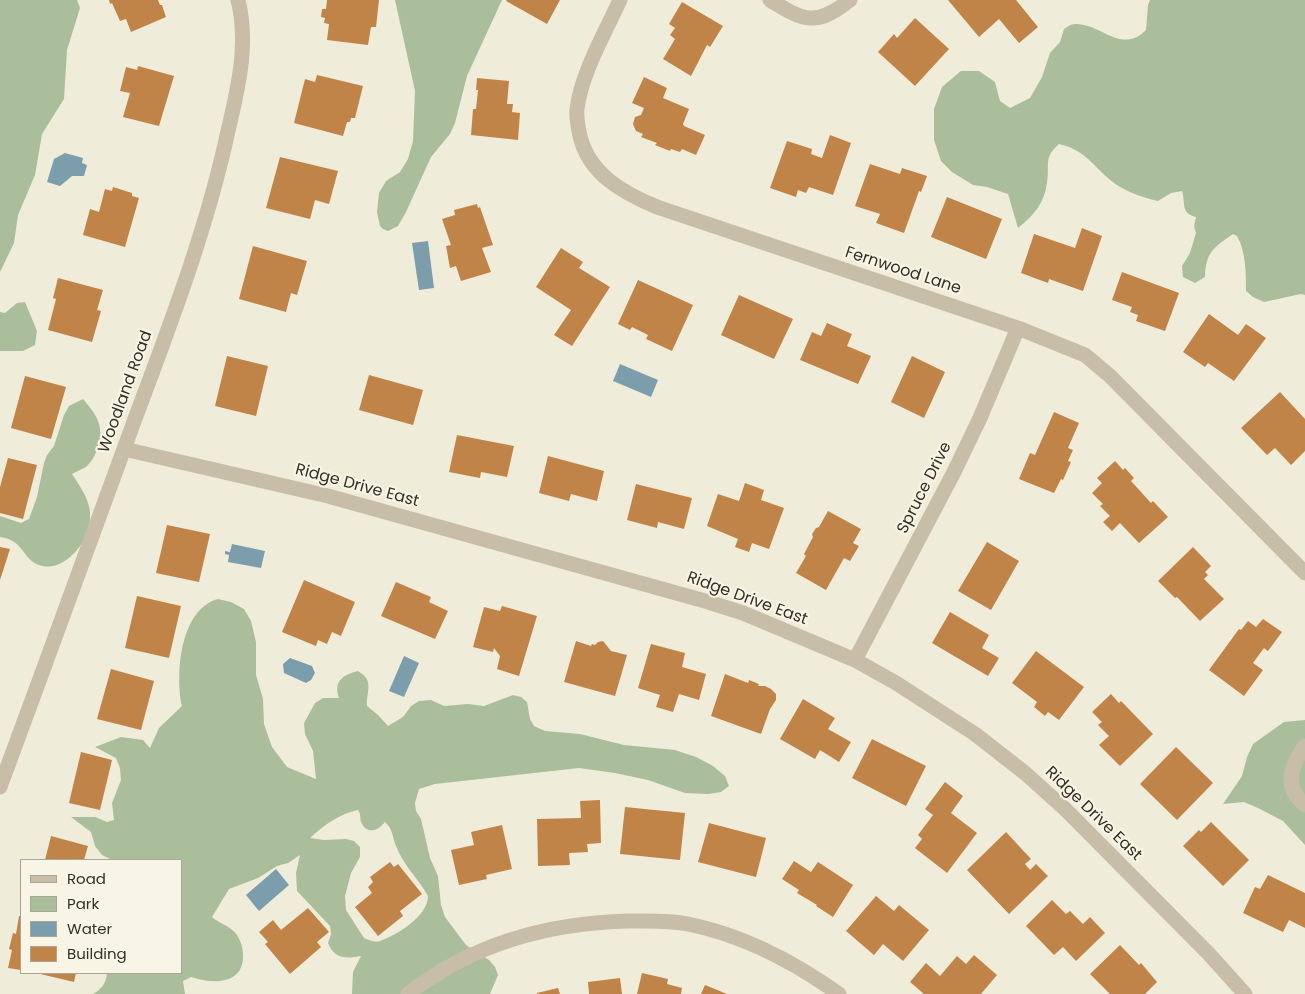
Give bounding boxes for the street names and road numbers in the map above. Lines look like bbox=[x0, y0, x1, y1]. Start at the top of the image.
street label: Fernwood Lane bbox=[843, 243, 963, 299]
street label: Woodland Road bbox=[95, 328, 157, 456]
street label: Spruce Drive bbox=[894, 439, 956, 537]
street label: Ridge Drive East bbox=[293, 460, 421, 512]
street label: Ridge Drive East bbox=[684, 568, 810, 630]
street label: Ridge Drive East bbox=[1041, 763, 1145, 865]

